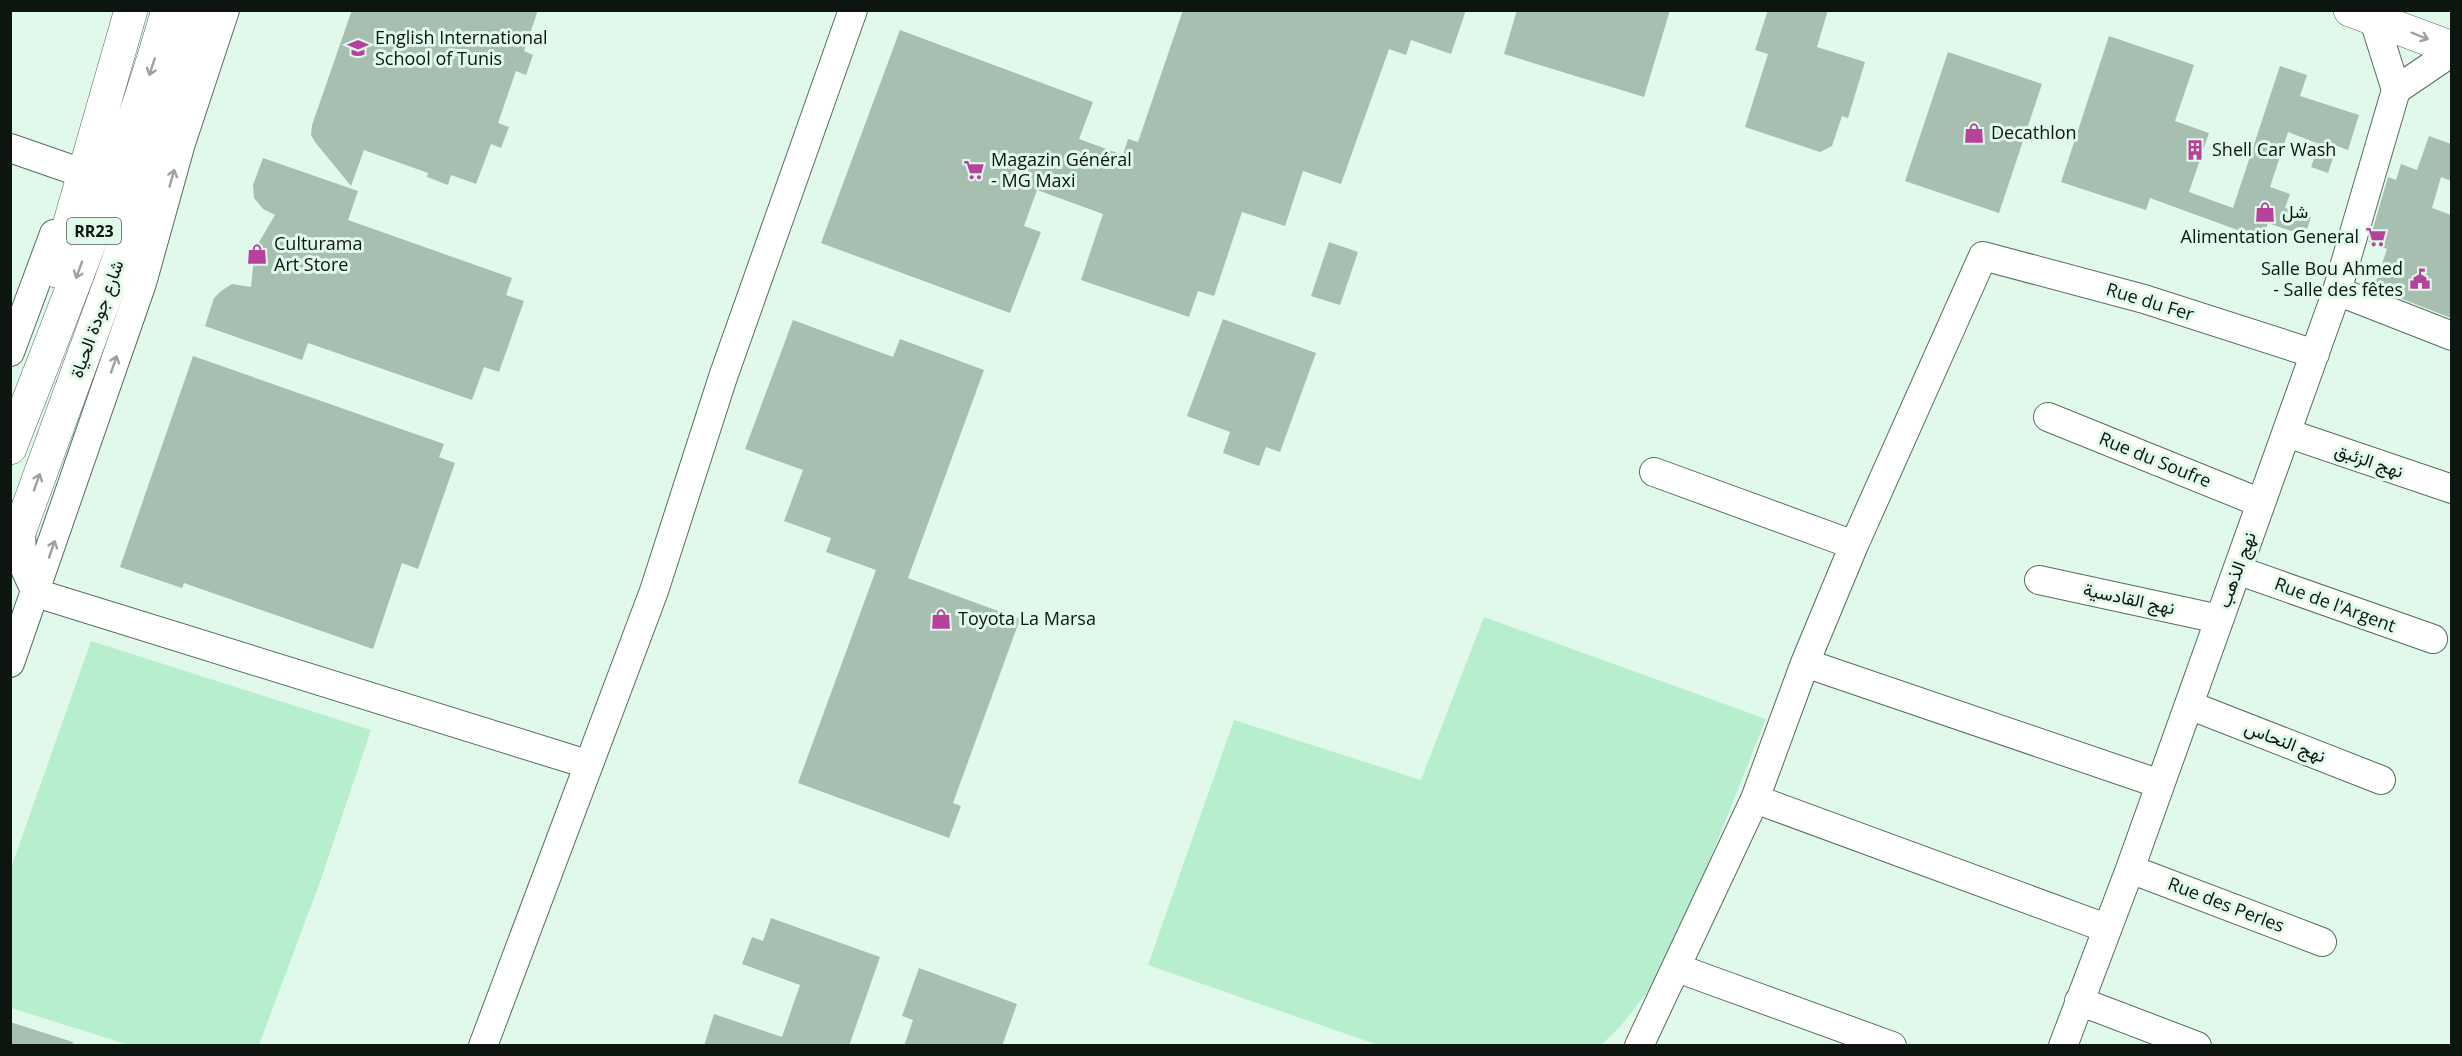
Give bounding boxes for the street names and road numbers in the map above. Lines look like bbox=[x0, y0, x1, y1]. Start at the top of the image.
road number: RR23 bbox=[67, 218, 121, 244]
street label: شارع جودة الحياة bbox=[64, 256, 129, 381]
street label: Rue du Fer bbox=[2104, 276, 2198, 326]
street label: Rue du Soufre bbox=[2096, 426, 2215, 492]
street label: نهج الزئبق bbox=[2332, 437, 2407, 484]
street label: نهج الذهب bbox=[2211, 528, 2262, 611]
street label: Rue de l'Argent bbox=[2271, 571, 2399, 637]
street label: نهج القادسية bbox=[2081, 577, 2177, 620]
street label: نهج النحاس bbox=[2241, 715, 2329, 768]
street label: Rue des Perles bbox=[2165, 871, 2288, 937]

